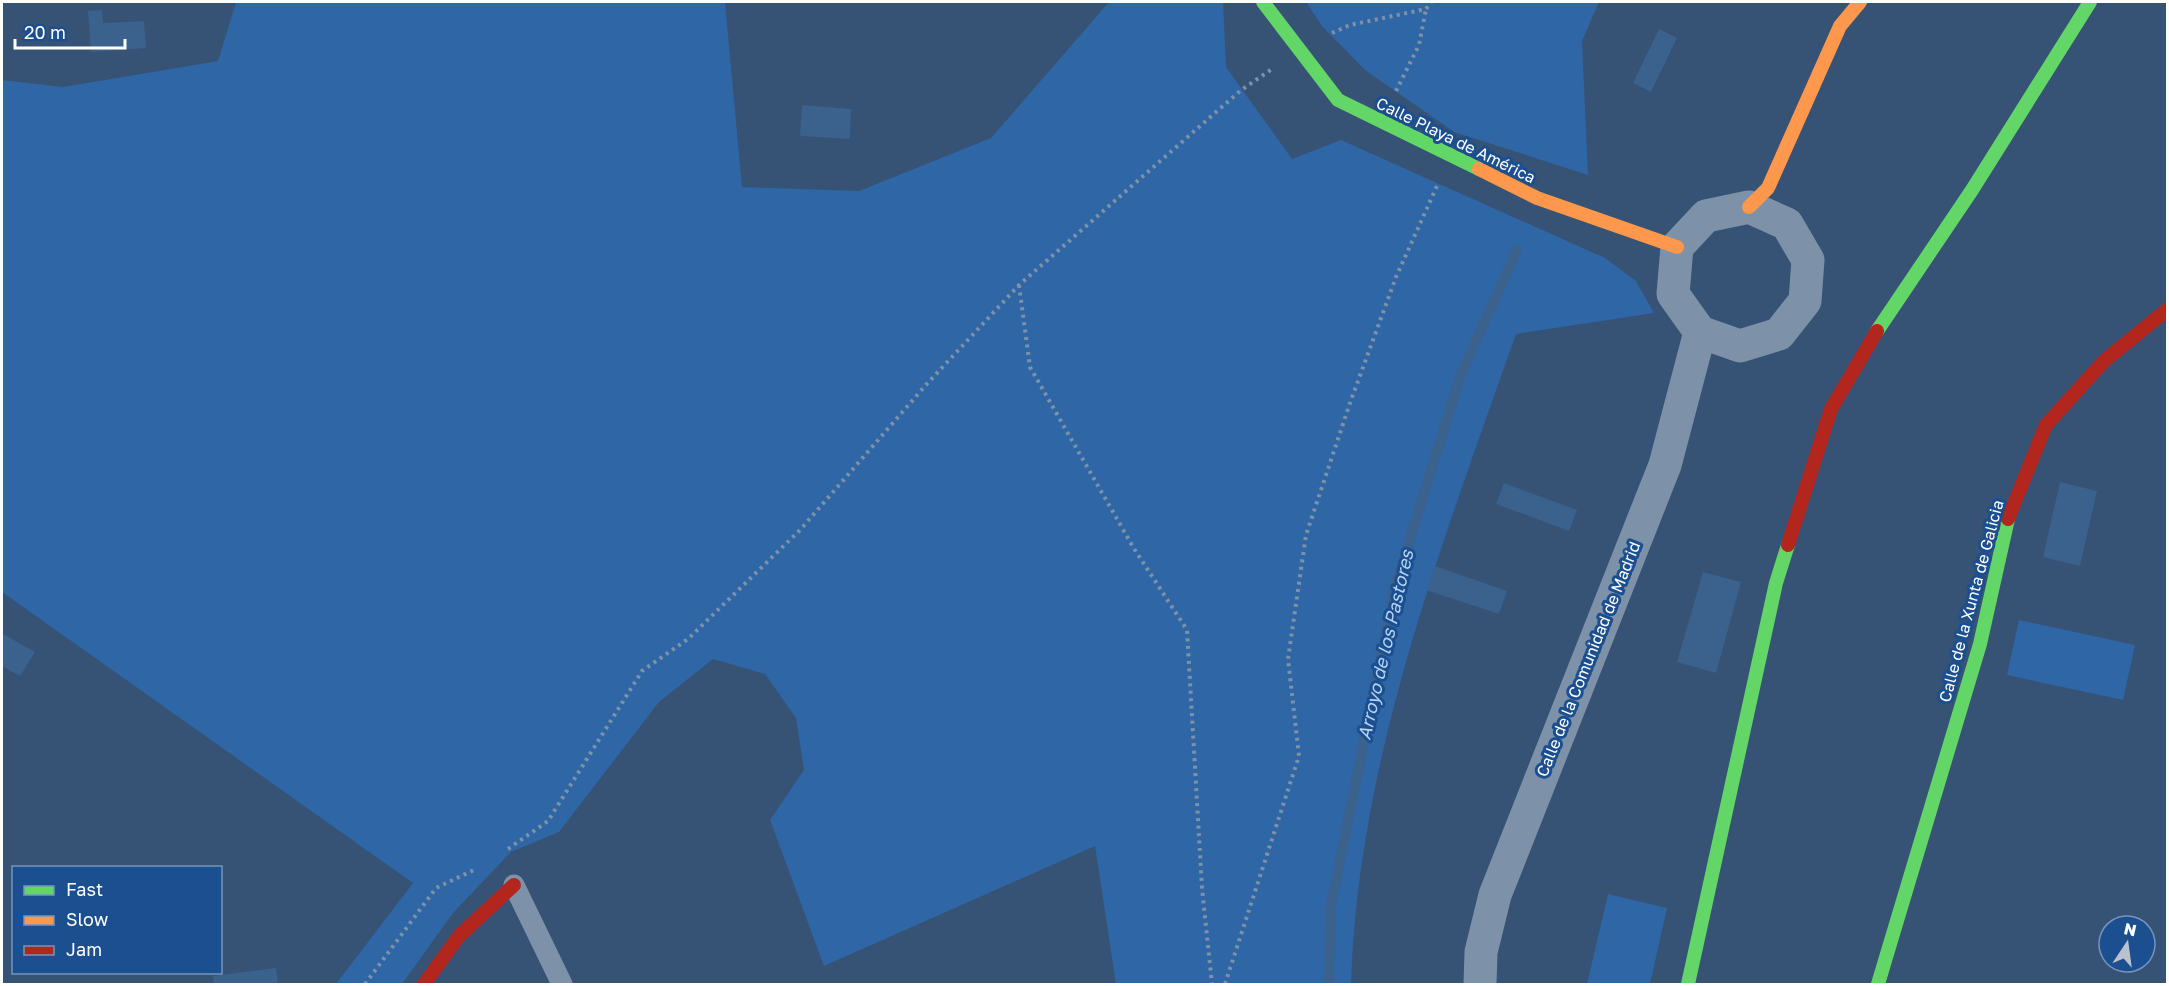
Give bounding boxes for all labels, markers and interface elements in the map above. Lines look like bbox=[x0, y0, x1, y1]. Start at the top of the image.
scale bar bbox=[15, 12, 124, 50]
text: 20 m bbox=[24, 21, 66, 43]
street label: Calle Playa de América bbox=[1373, 93, 1539, 187]
street label: Calle de la Xunta de Galicia bbox=[1934, 498, 2008, 704]
street label: Calle de la Comunidad de Madrid bbox=[1532, 538, 1644, 780]
water label: Arroyo de los Pastores bbox=[1352, 546, 1418, 742]
legend bbox=[12, 866, 222, 974]
text: Fast bbox=[66, 878, 103, 900]
text: Slow bbox=[66, 908, 109, 930]
north arrow bbox=[2097, 914, 2157, 974]
text: N bbox=[2122, 918, 2139, 940]
text: Jam bbox=[66, 938, 102, 960]

